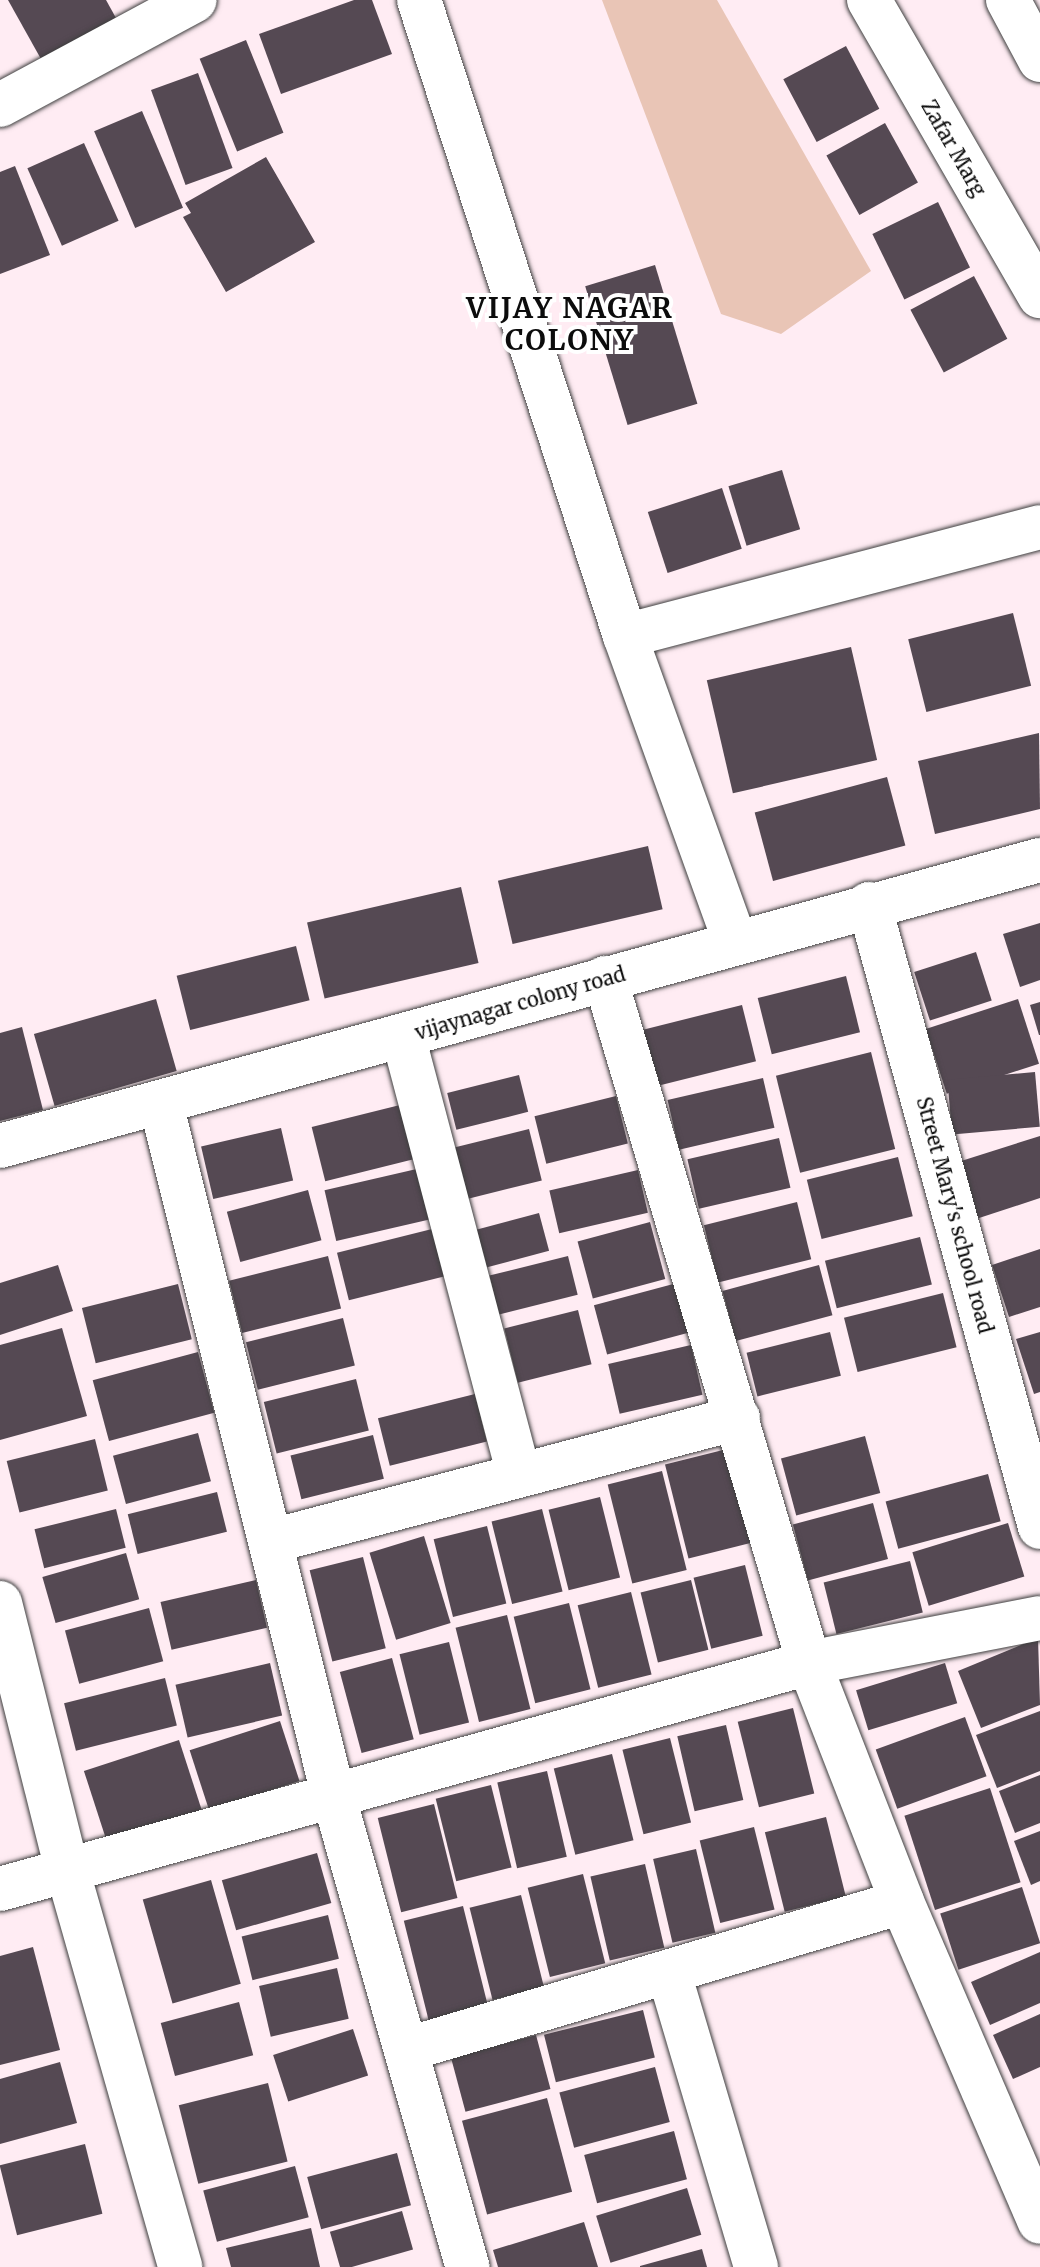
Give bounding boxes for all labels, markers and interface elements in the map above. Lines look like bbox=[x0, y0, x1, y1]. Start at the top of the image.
street label: Zafar Marg bbox=[917, 96, 991, 200]
district label: VIJAY NAGAR COLONY bbox=[466, 291, 674, 357]
street label: vijaynagar colony road bbox=[412, 961, 628, 1045]
street label: Street Mary's school road bbox=[912, 1094, 998, 1336]

